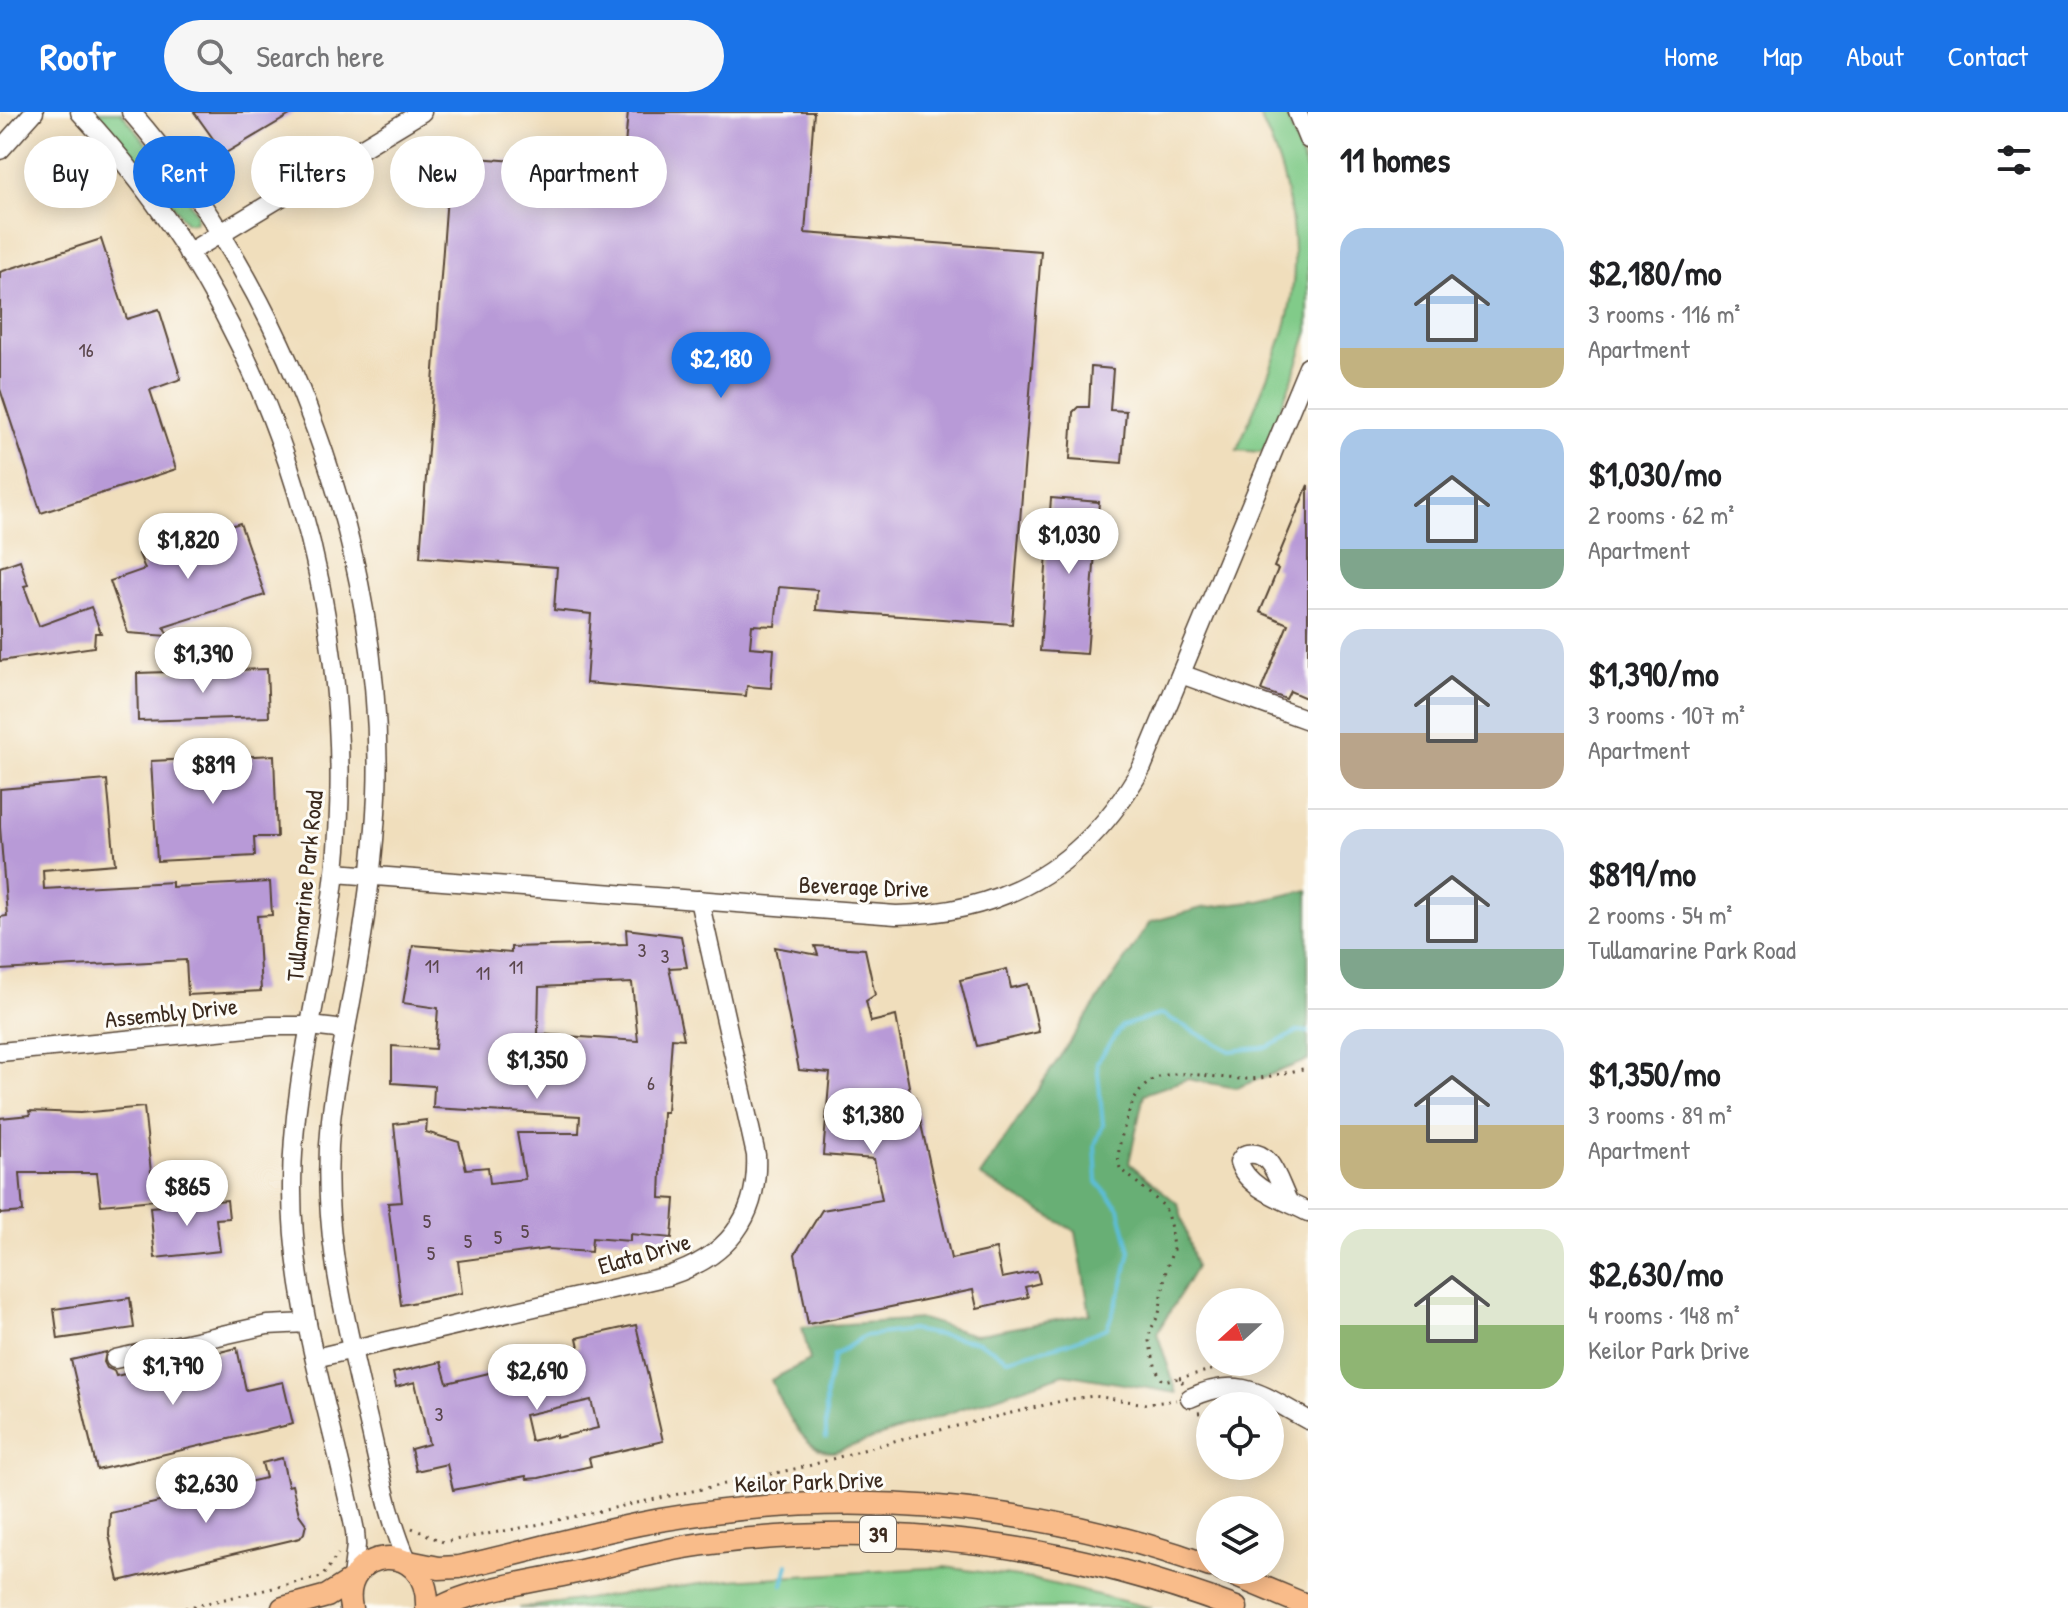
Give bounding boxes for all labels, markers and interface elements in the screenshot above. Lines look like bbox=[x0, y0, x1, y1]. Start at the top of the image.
search box bbox=[164, 20, 724, 92]
text: Roofr bbox=[40, 30, 116, 82]
icon: search bbox=[192, 34, 236, 78]
text: Search here bbox=[256, 36, 384, 76]
text: Home bbox=[1664, 37, 1719, 75]
text: Map bbox=[1763, 37, 1802, 75]
text: About bbox=[1846, 37, 1904, 75]
text: Contact bbox=[1948, 37, 2028, 75]
chip: Buy bbox=[24, 136, 117, 208]
chip: Rent bbox=[133, 136, 235, 208]
chip: Filters bbox=[251, 136, 374, 208]
chip: New bbox=[390, 136, 485, 208]
chip: Apartment bbox=[501, 136, 667, 208]
text: 11 homes bbox=[1340, 137, 1450, 183]
icon: filters bbox=[1992, 138, 2036, 182]
text: $2,180/mo bbox=[1588, 250, 1722, 296]
icon: home bbox=[1404, 260, 1500, 356]
text: 3 rooms · 116 m² bbox=[1588, 296, 1740, 331]
text: Apartment bbox=[1588, 331, 1690, 366]
pin: $2,180 bbox=[656, 332, 786, 400]
house number: 16 bbox=[78, 336, 94, 363]
text: $2,180 bbox=[690, 340, 752, 375]
text: $1,030/mo bbox=[1588, 451, 1721, 497]
icon: home bbox=[1404, 461, 1500, 557]
text: 2 rooms · 62 m² bbox=[1588, 497, 1734, 532]
pin: $1,030 bbox=[1004, 508, 1134, 576]
pin: $1,820 bbox=[123, 513, 253, 581]
text: $1,030 bbox=[1038, 516, 1100, 551]
text: $1,820 bbox=[157, 521, 219, 556]
text: Apartment bbox=[1588, 532, 1690, 567]
pin: $1,390 bbox=[138, 627, 268, 695]
text: $1,390 bbox=[173, 635, 233, 670]
text: $1,390/mo bbox=[1588, 651, 1719, 697]
icon: home bbox=[1404, 661, 1500, 757]
text: 3 rooms · 107 m² bbox=[1588, 697, 1745, 732]
text: Apartment bbox=[1588, 732, 1690, 767]
pin: $819 bbox=[166, 738, 260, 806]
text: $819 bbox=[191, 746, 235, 781]
street label: Tullamarine Park Road bbox=[278, 789, 330, 983]
text: $819/mo bbox=[1588, 851, 1696, 897]
icon: home bbox=[1404, 861, 1500, 957]
street label: Beverage Drive bbox=[798, 868, 930, 904]
text: 2 rooms · 54 m² bbox=[1588, 897, 1732, 932]
text: Tullamarine Park Road bbox=[1588, 932, 1796, 967]
house number: 3 bbox=[638, 936, 647, 963]
house number: 3 bbox=[661, 942, 670, 969]
house number: 11 bbox=[425, 952, 439, 979]
house number: 11 bbox=[509, 953, 523, 980]
house number: 11 bbox=[476, 959, 490, 986]
street label: Assembly Drive bbox=[103, 989, 239, 1035]
pin: $1,350 bbox=[472, 1033, 602, 1101]
text: $1,350 bbox=[506, 1041, 568, 1076]
text: $1,350/mo bbox=[1588, 1051, 1721, 1097]
icon: home bbox=[1404, 1061, 1500, 1157]
house number: 6 bbox=[647, 1069, 655, 1096]
pin: $1,380 bbox=[808, 1088, 938, 1156]
text: $1,380 bbox=[842, 1096, 904, 1131]
text: 3 rooms · 89 m² bbox=[1588, 1097, 1732, 1132]
text: Apartment bbox=[1588, 1132, 1690, 1167]
pin: $865 bbox=[140, 1160, 234, 1228]
text: $865 bbox=[164, 1168, 210, 1203]
house number: 5 bbox=[423, 1207, 432, 1234]
house number: 5 bbox=[521, 1217, 530, 1244]
house number: 5 bbox=[494, 1223, 503, 1250]
street label: Elata Drive bbox=[594, 1224, 694, 1281]
house number: 5 bbox=[464, 1227, 473, 1254]
house number: 5 bbox=[427, 1239, 436, 1266]
text: $2,630/mo bbox=[1588, 1251, 1723, 1297]
icon: home bbox=[1404, 1261, 1500, 1357]
north arrow bbox=[1196, 1288, 1284, 1376]
map controls bbox=[1196, 1288, 1284, 1584]
text: 4 rooms · 148 m² bbox=[1588, 1297, 1740, 1332]
text: Keilor Park Drive bbox=[1588, 1332, 1750, 1367]
pin: $1,790 bbox=[108, 1339, 238, 1407]
pin: $2,690 bbox=[472, 1344, 602, 1412]
text: $1,790 bbox=[142, 1347, 204, 1382]
text: $2,690 bbox=[506, 1352, 568, 1387]
button: locate bbox=[1196, 1392, 1284, 1480]
house number: 3 bbox=[435, 1400, 444, 1427]
pin: $2,630 bbox=[141, 1457, 271, 1525]
street label: Keilor Park Drive bbox=[734, 1462, 885, 1500]
text: $2,630 bbox=[174, 1465, 238, 1500]
button: layers bbox=[1196, 1496, 1284, 1584]
road number: 39 bbox=[860, 1516, 896, 1552]

